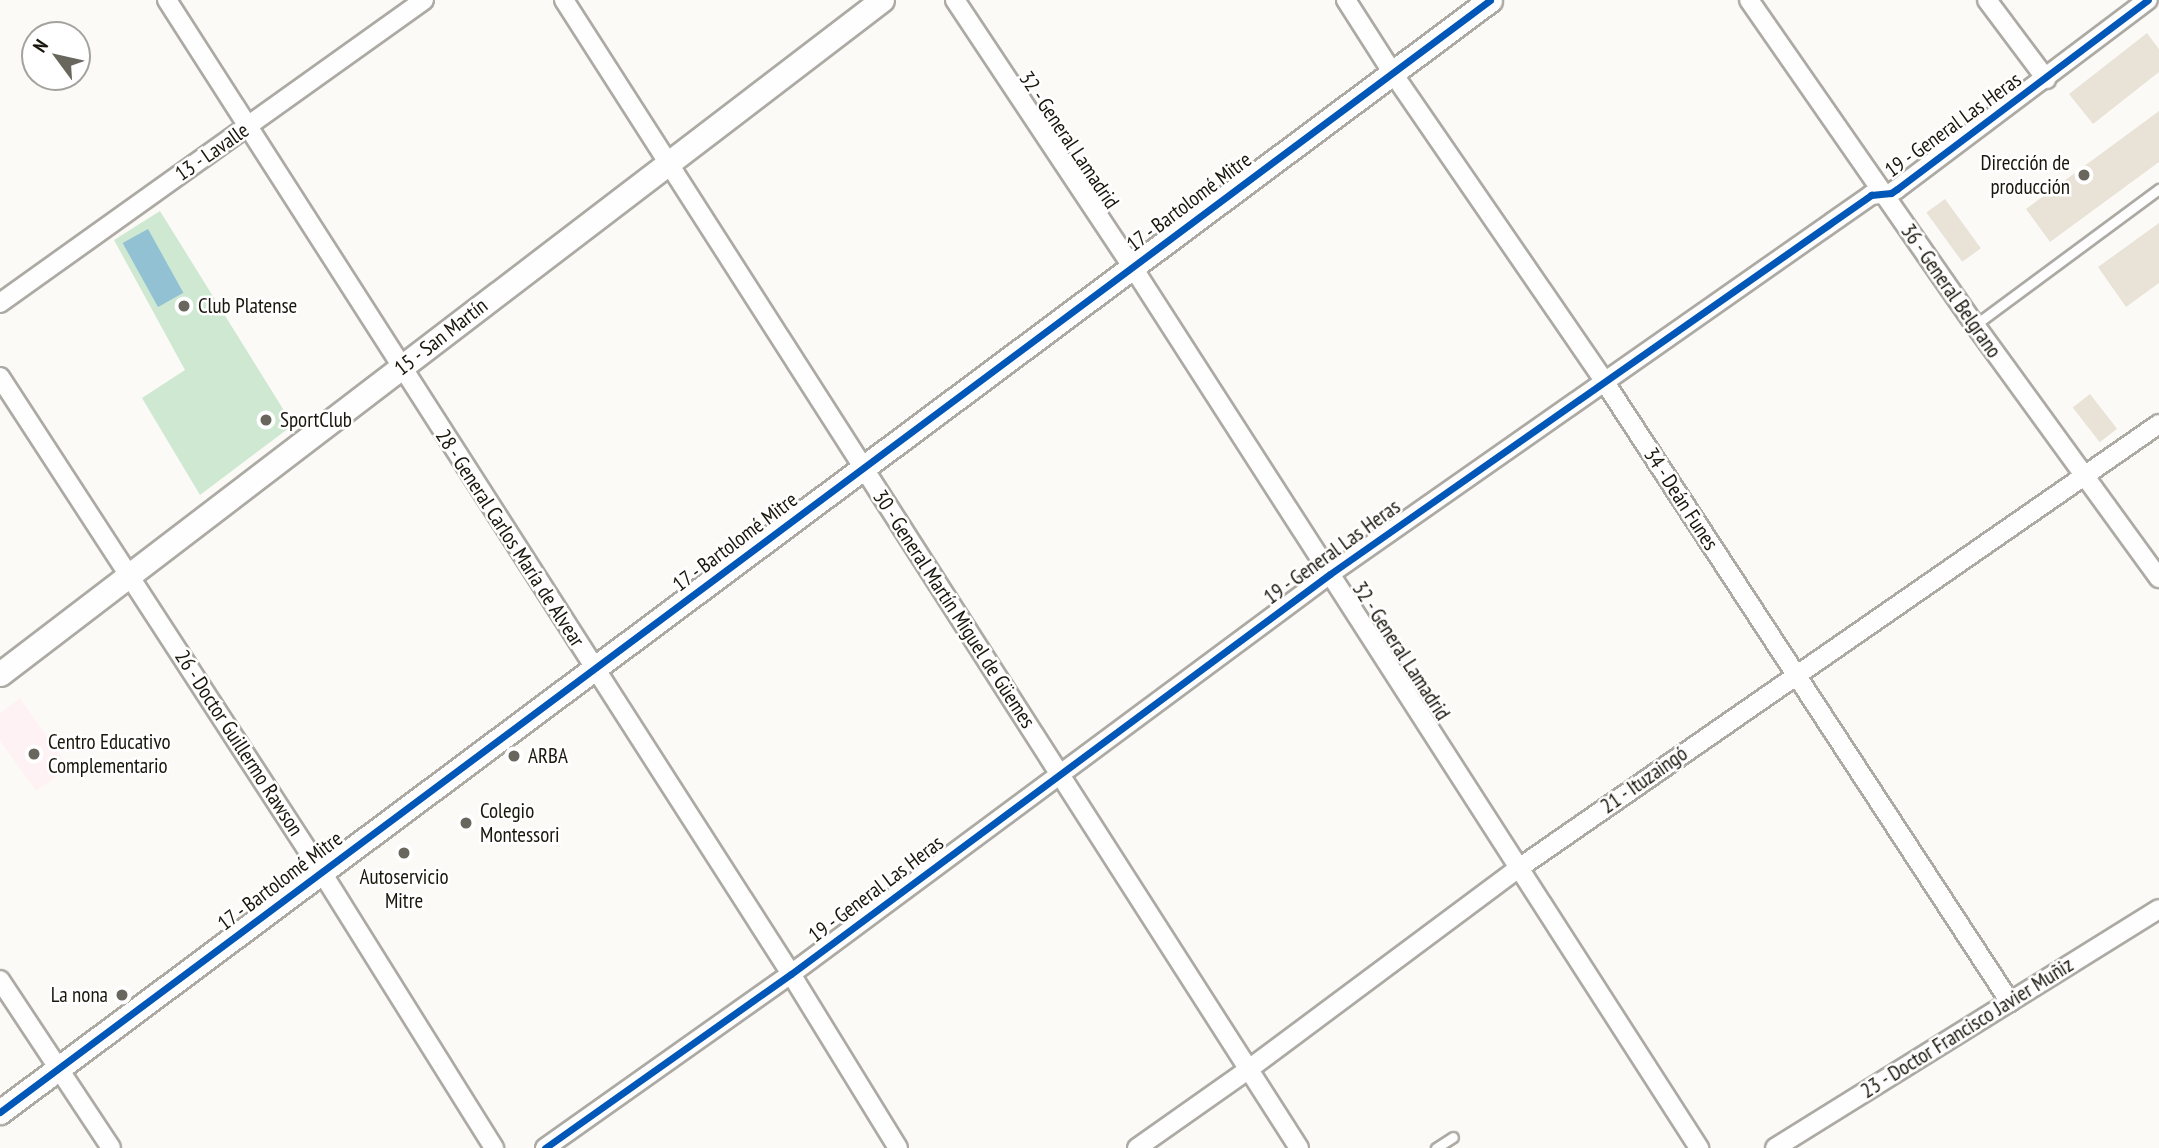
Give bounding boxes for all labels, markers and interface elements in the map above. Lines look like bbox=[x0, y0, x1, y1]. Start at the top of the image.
north arrow bbox=[21, 21, 91, 91]
text: N bbox=[27, 35, 53, 56]
street label: 32 - General Lamadrid bbox=[1013, 66, 1125, 214]
street label: 19 - General Las Heras bbox=[1879, 67, 2027, 183]
street label: 13 - Lavalle bbox=[170, 117, 254, 187]
street label: 17 - Bartolomé Mitre bbox=[1121, 146, 1257, 258]
place label: Dirección de producción bbox=[1980, 150, 2070, 200]
marker: Dirección de producción bbox=[2076, 167, 2092, 183]
street label: 36 - General Belgrano bbox=[1895, 219, 2007, 363]
street label: 15 - San Martín bbox=[389, 292, 493, 382]
place label: Club Platense bbox=[198, 293, 297, 319]
marker: Club Platense bbox=[176, 298, 192, 314]
place label: SportClub bbox=[280, 407, 352, 433]
marker: SportClub bbox=[258, 412, 274, 428]
street label: 28 - General Carlos María de Alvear bbox=[430, 424, 590, 652]
street label: 34 - Deán Funes bbox=[1638, 442, 1724, 556]
street label: 30 - General Martín Miguel de Güemes bbox=[867, 485, 1041, 733]
street label: 17 - Bartolomé Mitre bbox=[667, 486, 803, 598]
street label: 19 - General Las Heras bbox=[1258, 494, 1406, 610]
street label: 32 - General Lamadrid bbox=[1346, 576, 1456, 726]
street label: 26 - Doctor Guillermo Rawson bbox=[169, 645, 309, 841]
place label: Centro Educativo Complementario bbox=[48, 729, 171, 779]
street label: 21 - Ituzaingó bbox=[1595, 741, 1693, 819]
place label: ARBA bbox=[528, 743, 568, 769]
marker: Centro Educativo Complementario bbox=[26, 746, 42, 762]
marker: ARBA bbox=[506, 748, 522, 764]
place label: Colegio Montessori bbox=[480, 798, 560, 848]
marker: Colegio Montessori bbox=[458, 815, 474, 831]
street label: 17 - Bartolomé Mitre bbox=[212, 825, 348, 937]
street label: 19 - General Las Heras bbox=[803, 830, 949, 948]
marker: Autoservicio Mitre bbox=[396, 845, 412, 861]
place label: Autoservicio Mitre bbox=[359, 864, 449, 914]
street label: 23 - Doctor Francisco Javier Muñiz bbox=[1856, 952, 2078, 1104]
place label: La nona bbox=[51, 982, 108, 1008]
marker: La nona bbox=[114, 987, 130, 1003]

